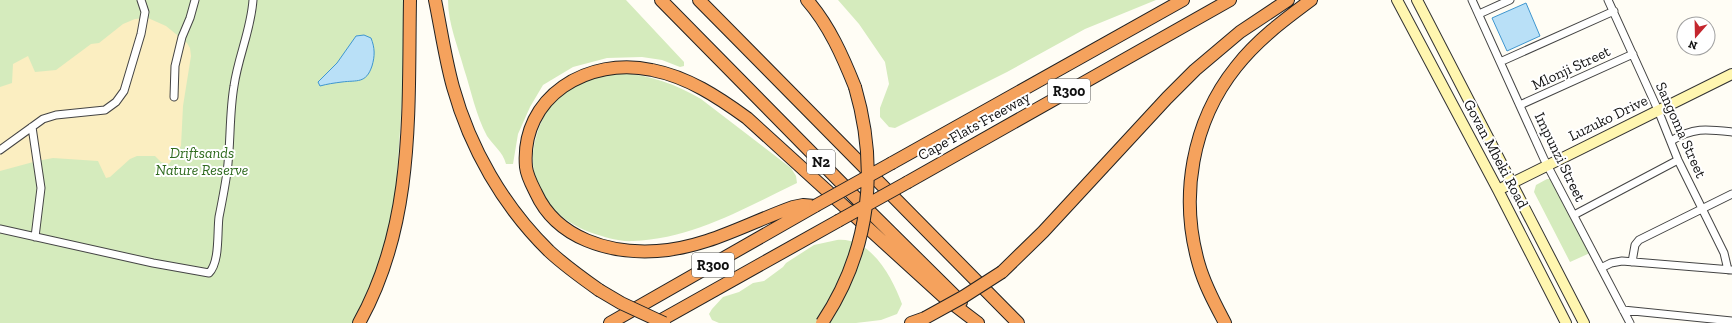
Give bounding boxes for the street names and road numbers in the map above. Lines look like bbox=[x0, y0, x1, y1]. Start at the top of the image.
street label: Mlonji Street bbox=[1529, 42, 1613, 94]
road number: R300 bbox=[1048, 79, 1090, 103]
street label: Sangoma Street bbox=[1652, 79, 1710, 181]
street label: Cape Flats Freeway bbox=[915, 88, 1034, 164]
street label: Luzuko Drive bbox=[1565, 91, 1651, 145]
street label: Govan Mbeki Road bbox=[1460, 97, 1533, 212]
street label: Impunzi Street bbox=[1531, 109, 1590, 205]
road number: N2 bbox=[807, 150, 835, 174]
road number: R300 bbox=[692, 253, 734, 277]

